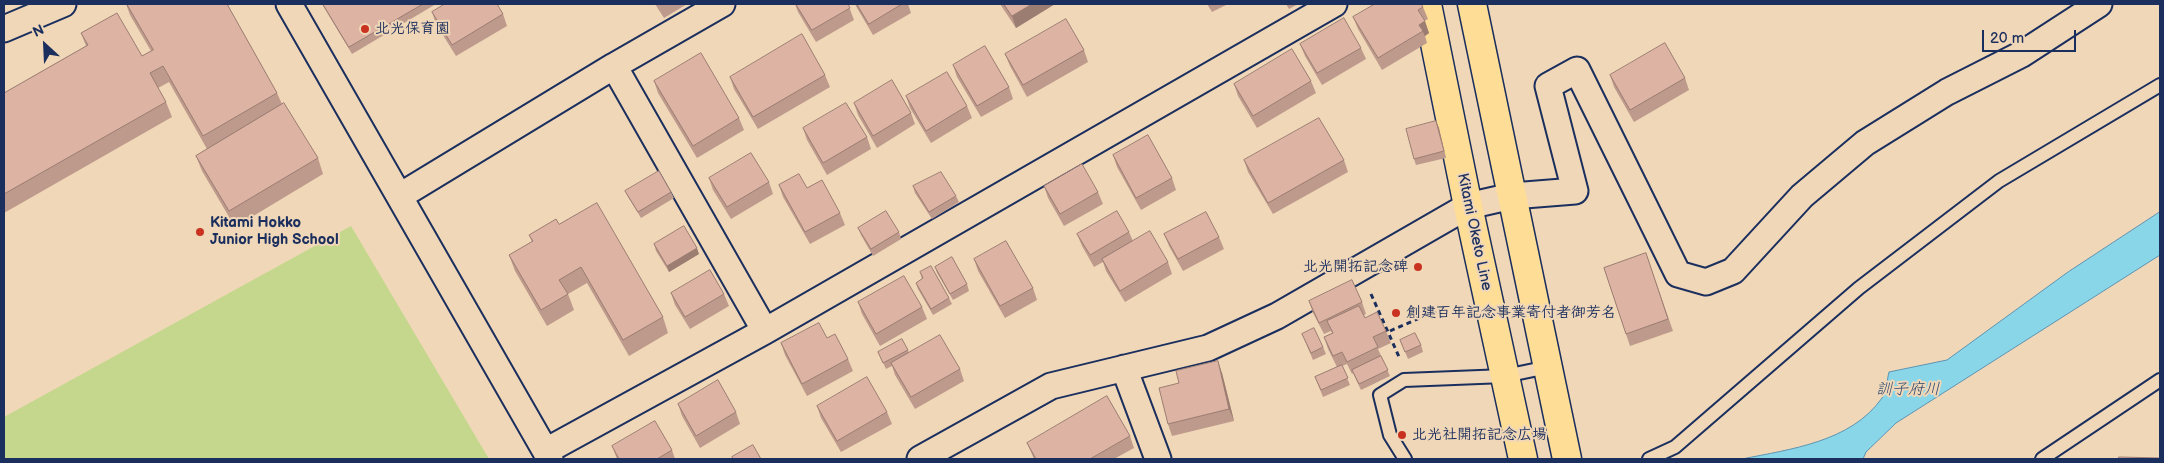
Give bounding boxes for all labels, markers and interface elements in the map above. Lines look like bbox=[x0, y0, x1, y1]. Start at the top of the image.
north arrow bbox=[20, 20, 70, 70]
place label: 北光保育園 bbox=[375, 20, 450, 38]
scale bar bbox=[1984, 20, 2078, 52]
text: N bbox=[30, 21, 47, 41]
marker: 北光保育園 bbox=[359, 23, 371, 35]
text: 20 m bbox=[1990, 29, 2024, 48]
street label: Kitami Oketo Line bbox=[1453, 172, 1495, 292]
place label: Kitami Hokko Junior High School bbox=[210, 214, 339, 249]
marker: Kitami Hokko Junior High School bbox=[194, 226, 206, 238]
place label: 北光開拓記念碑 bbox=[1303, 258, 1408, 276]
marker: 北光開拓記念碑 bbox=[1412, 261, 1424, 273]
place label: 創建百年記念事業寄付者御芳名 bbox=[1406, 304, 1616, 322]
marker: 創建百年記念事業寄付者御芳名 bbox=[1390, 307, 1402, 319]
water label: 訓子府川 bbox=[1876, 380, 1940, 400]
place label: 北光社開拓記念広場 bbox=[1412, 426, 1547, 444]
marker: 北光社開拓記念広場 bbox=[1396, 429, 1408, 441]

